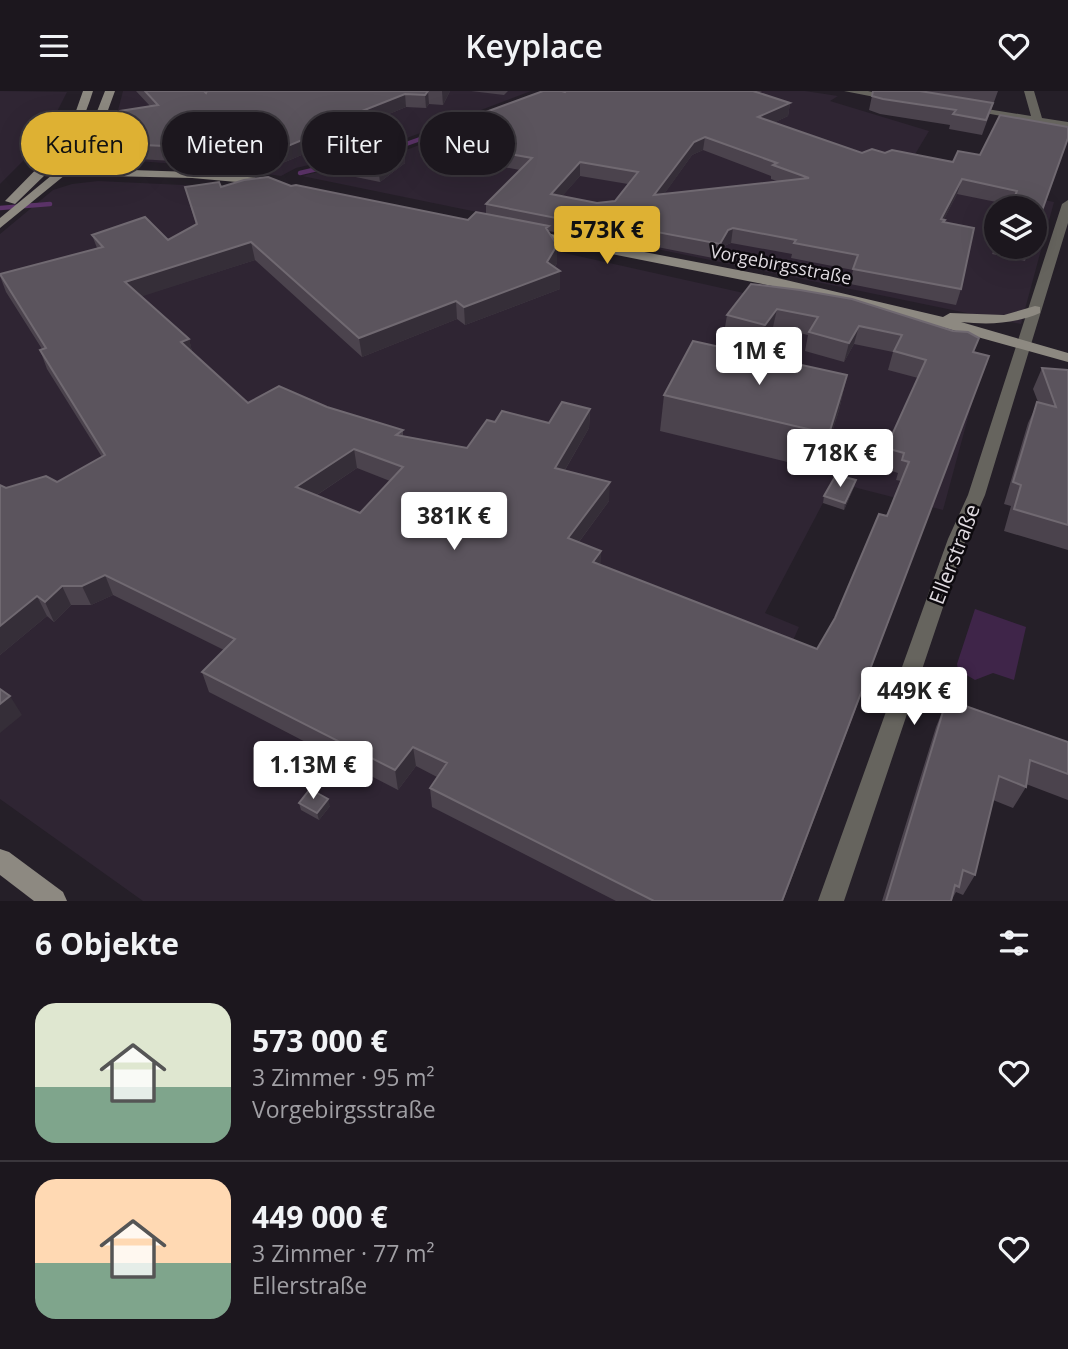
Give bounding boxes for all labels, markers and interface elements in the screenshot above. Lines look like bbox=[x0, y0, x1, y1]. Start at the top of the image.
text: Keyplace bbox=[465, 24, 603, 67]
icon: menu bbox=[35, 27, 73, 65]
icon: heart bbox=[995, 27, 1033, 65]
chip: Kaufen bbox=[21, 112, 148, 175]
chip: Mieten bbox=[162, 112, 288, 175]
chip: Filter bbox=[302, 112, 406, 175]
chip: Neu bbox=[420, 112, 515, 175]
map controls bbox=[984, 196, 1047, 259]
button: layers bbox=[984, 196, 1047, 259]
pin: 573K € bbox=[550, 207, 664, 266]
text: 573K € bbox=[570, 213, 644, 245]
street label: Vorgebirgsstraße bbox=[708, 239, 854, 289]
pin: 1M € bbox=[718, 327, 800, 387]
text: 1M € bbox=[732, 334, 786, 366]
pin: 718K € bbox=[783, 429, 897, 489]
text: 718K € bbox=[803, 436, 877, 468]
pin: 381K € bbox=[397, 493, 511, 552]
text: 381K € bbox=[417, 499, 491, 531]
street label: Ellerstraße bbox=[922, 500, 986, 608]
pin: 449K € bbox=[857, 667, 971, 727]
text: 449K € bbox=[877, 674, 951, 706]
pin: 1.13M € bbox=[248, 741, 378, 801]
text: 1.13M € bbox=[270, 748, 356, 780]
text: 6 Objekte bbox=[35, 923, 179, 964]
icon: filters bbox=[995, 924, 1033, 962]
text: 573 000 € bbox=[252, 1020, 388, 1061]
icon: home bbox=[91, 1031, 175, 1115]
icon: heart bbox=[995, 1054, 1033, 1092]
text: 3 Zimmer · 95 m² bbox=[252, 1061, 435, 1093]
text: Vorgebirgsstraße bbox=[252, 1093, 436, 1125]
text: 449 000 € bbox=[252, 1196, 388, 1237]
icon: home bbox=[91, 1207, 175, 1291]
icon: heart bbox=[995, 1230, 1033, 1268]
text: 3 Zimmer · 77 m² bbox=[252, 1237, 435, 1269]
text: Ellerstraße bbox=[252, 1269, 367, 1301]

